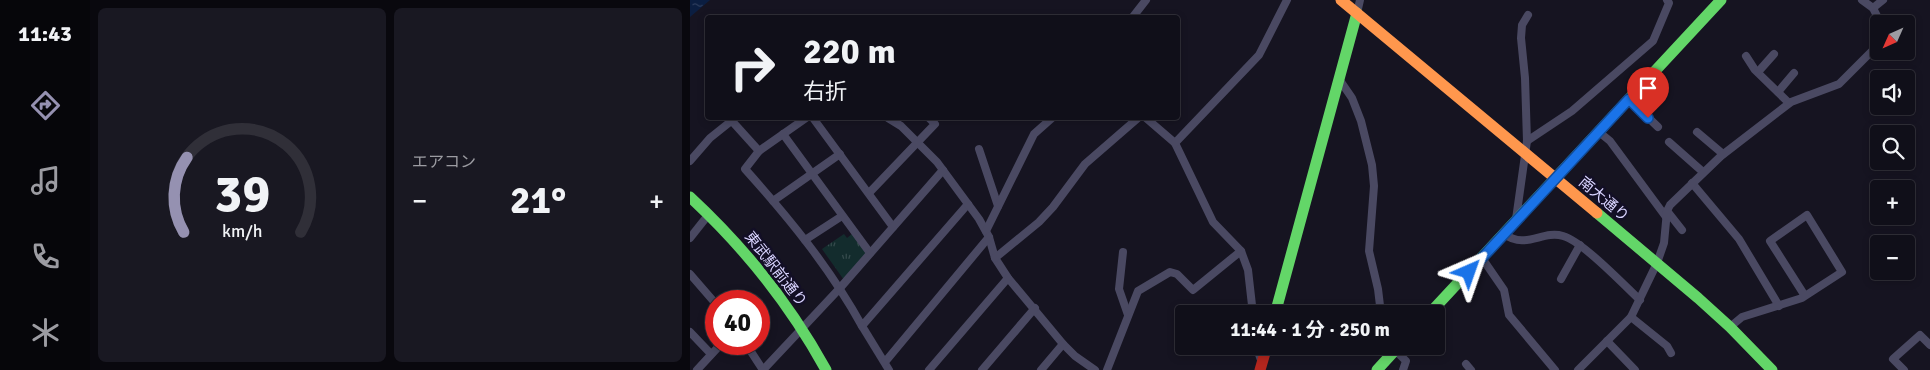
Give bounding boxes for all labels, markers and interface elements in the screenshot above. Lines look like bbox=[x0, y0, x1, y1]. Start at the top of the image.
north arrow bbox=[1870, 15, 1915, 60]
map controls bbox=[1870, 15, 1915, 280]
text: 11:43 bbox=[18, 20, 72, 47]
text: 220 m bbox=[803, 30, 896, 73]
icon: right bbox=[720, 35, 785, 100]
pin bbox=[1627, 67, 1669, 118]
button: sound bbox=[1870, 70, 1915, 115]
icon: arrive bbox=[1634, 74, 1662, 102]
text: 右折 bbox=[803, 78, 847, 105]
icon: directions bbox=[28, 88, 63, 123]
button: search bbox=[1870, 125, 1915, 170]
text: エアコン bbox=[412, 152, 476, 172]
text: 39 bbox=[214, 162, 270, 226]
icon: music bbox=[28, 163, 63, 198]
street label: 南大通り bbox=[1575, 173, 1633, 225]
text: 21° bbox=[510, 177, 566, 224]
button: + bbox=[1870, 180, 1915, 225]
text: − bbox=[412, 184, 427, 218]
text: + bbox=[649, 184, 664, 218]
text: km/h bbox=[222, 220, 262, 242]
street label: 東武駅前通り bbox=[741, 228, 811, 310]
button: − bbox=[1870, 235, 1915, 280]
icon: phone bbox=[28, 239, 63, 274]
position arrow bbox=[1442, 245, 1494, 297]
speed limit sign: 40 bbox=[705, 290, 770, 355]
icon: climate bbox=[28, 315, 63, 350]
text: 11:44 · 1 分 · 250 m bbox=[1230, 318, 1390, 342]

